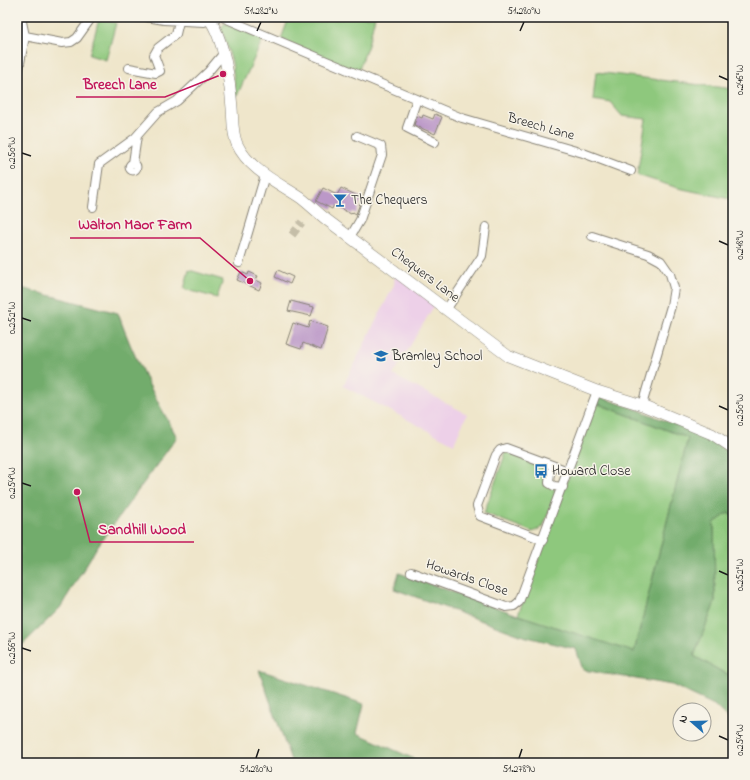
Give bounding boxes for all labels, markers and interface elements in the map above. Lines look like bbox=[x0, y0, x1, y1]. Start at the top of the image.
text: 51.282°N bbox=[244, 4, 278, 19]
text: 51.280°N bbox=[507, 4, 541, 19]
text: 0.246°W bbox=[733, 65, 748, 95]
callout: Breech Lane bbox=[76, 70, 165, 97]
text: Breech Lane bbox=[82, 74, 158, 96]
street label: Breech Lane bbox=[504, 107, 578, 147]
text: 0.250°W bbox=[5, 137, 20, 169]
place label: The Chequers bbox=[351, 190, 428, 211]
bar icon: The Chequers bbox=[332, 192, 348, 208]
callout: Walton Maor Farm bbox=[70, 211, 200, 238]
text: Walton Maor Farm bbox=[78, 214, 192, 236]
text: 0.248°W bbox=[733, 230, 748, 260]
street label: Chequers Lane bbox=[386, 242, 464, 308]
text: 0.252°W bbox=[5, 302, 20, 334]
place label: Bramley School bbox=[391, 346, 482, 368]
school or university icon: Bramley School bbox=[373, 348, 389, 364]
text: 0.250°W bbox=[733, 394, 748, 426]
place label: Howard Close bbox=[552, 461, 631, 482]
bus stop icon: Howard Close bbox=[533, 463, 549, 479]
text: 0.254°W bbox=[5, 467, 20, 499]
callout: Sandhill Wood bbox=[90, 515, 194, 542]
text: Sandhill Wood bbox=[98, 519, 186, 541]
street label: Howards Close bbox=[423, 554, 512, 602]
text: 0.252°W bbox=[733, 559, 748, 591]
text: 0.256°W bbox=[5, 632, 20, 664]
north arrow bbox=[672, 702, 712, 742]
text: N bbox=[675, 713, 692, 725]
text: 0.254°W bbox=[733, 724, 748, 756]
text: 51.280°N bbox=[239, 762, 273, 777]
text: 51.278°N bbox=[502, 762, 536, 777]

